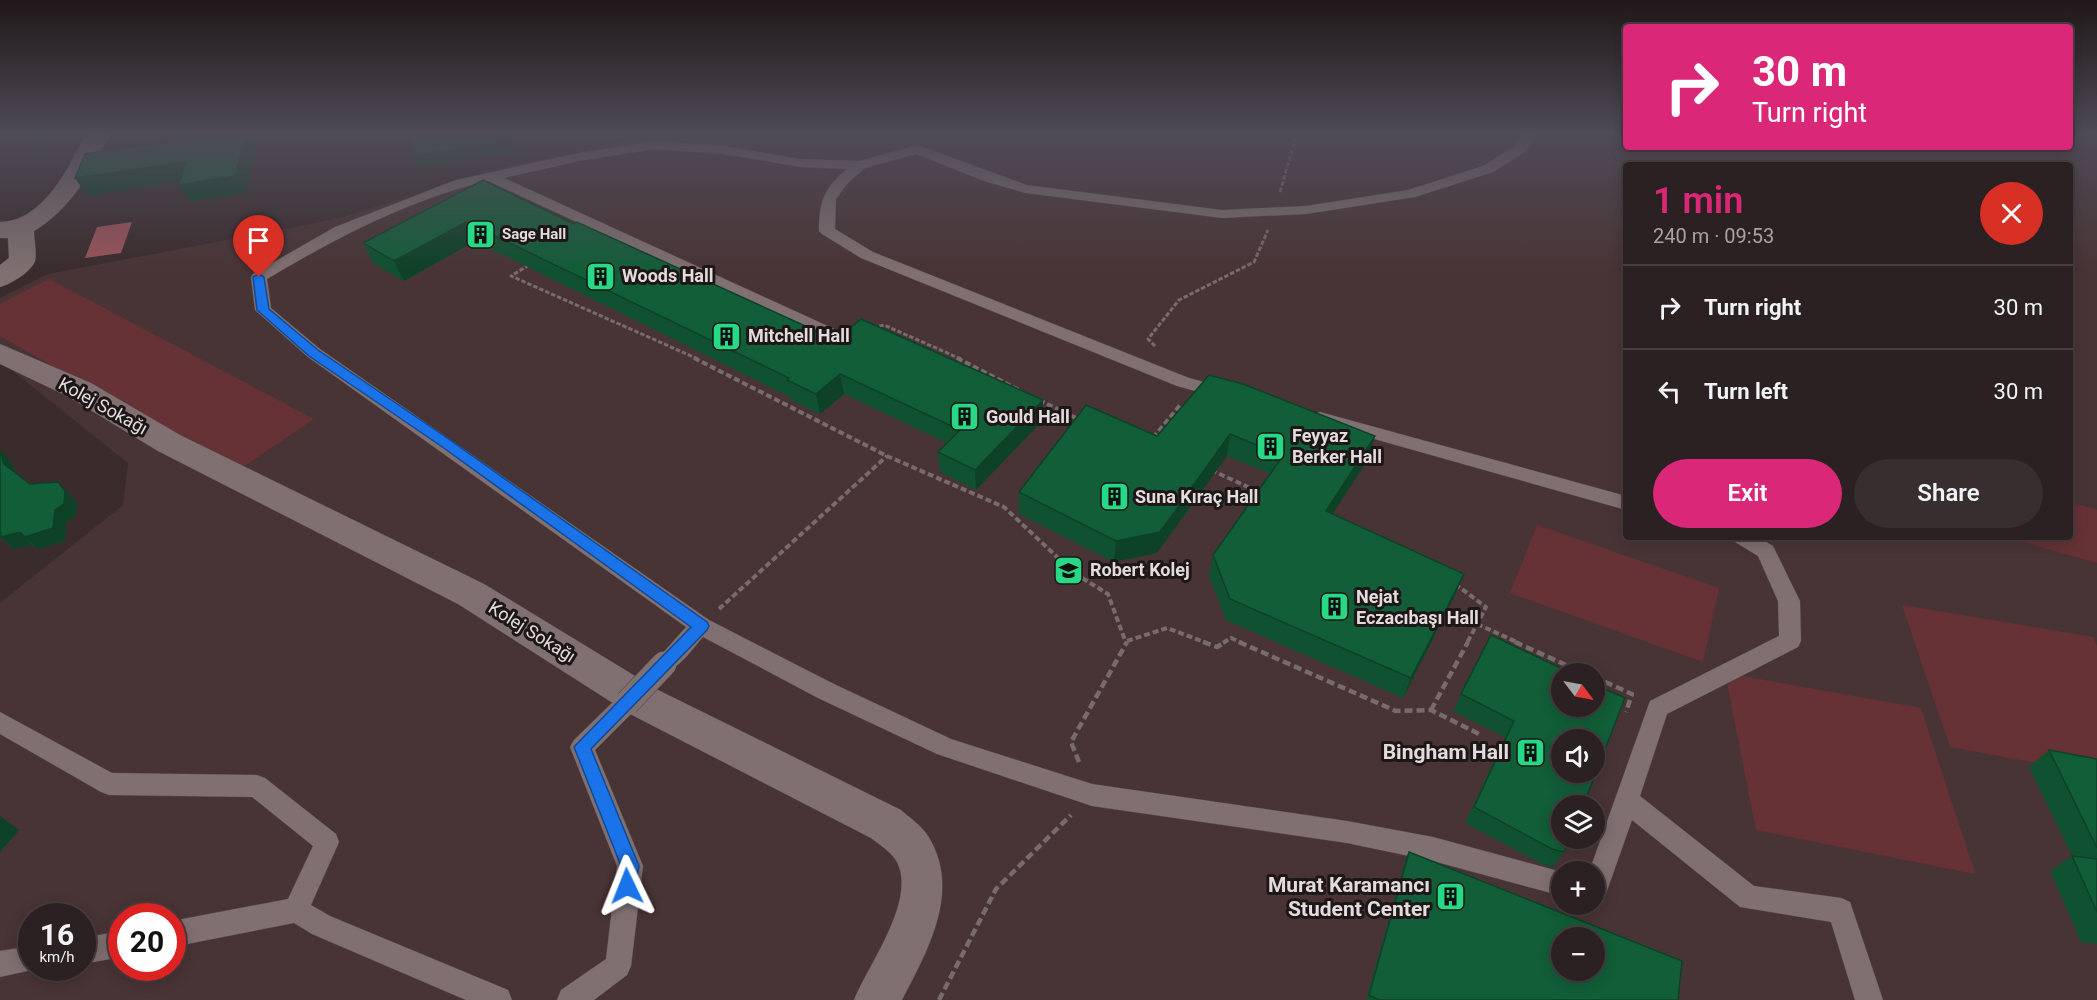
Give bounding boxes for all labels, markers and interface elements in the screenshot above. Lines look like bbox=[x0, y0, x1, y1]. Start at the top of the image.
text: 30 m bbox=[1752, 47, 1847, 96]
icon: right bbox=[1653, 48, 1731, 126]
text: Turn right bbox=[1752, 97, 1867, 129]
text: 1 min bbox=[1653, 180, 1743, 222]
button: close bbox=[1980, 182, 2043, 245]
pin bbox=[233, 215, 284, 277]
building icon: Sage Hall bbox=[465, 218, 497, 250]
icon: arrive bbox=[242, 224, 275, 257]
text: 240 m · 09:53 bbox=[1653, 224, 1774, 248]
place label: Sage Hall bbox=[502, 225, 566, 243]
building icon: Woods Hall bbox=[585, 260, 617, 292]
place label: Woods Hall bbox=[622, 265, 714, 286]
icon: right bbox=[1653, 291, 1686, 324]
text: Turn right bbox=[1704, 295, 1801, 320]
text: 30 m bbox=[1994, 295, 2043, 320]
building icon: Mitchell Hall bbox=[711, 320, 743, 352]
place label: Mitchell Hall bbox=[748, 325, 850, 346]
street label: Kolej Sokağı bbox=[55, 373, 151, 439]
icon: left bbox=[1653, 375, 1686, 408]
text: Turn left bbox=[1704, 379, 1788, 404]
text: 30 m bbox=[1994, 379, 2043, 404]
building icon: Gould Hall bbox=[949, 401, 981, 433]
place label: Gould Hall bbox=[986, 406, 1070, 427]
place label: Feyyaz Berker Hall bbox=[1292, 425, 1382, 467]
building icon: Feyyaz Berker Hall bbox=[1255, 430, 1287, 462]
button: Exit bbox=[1653, 459, 1842, 528]
button: Share bbox=[1854, 459, 2043, 528]
building icon: Suna Kıraç Hall bbox=[1098, 481, 1130, 513]
place label: Suna Kıraç Hall bbox=[1135, 486, 1258, 507]
school or university icon: Robert Kolej bbox=[1053, 554, 1085, 586]
place label: Robert Kolej bbox=[1090, 559, 1190, 580]
place label: Nejat Eczacıbaşı Hall bbox=[1356, 586, 1479, 628]
building icon: Nejat Eczacıbaşı Hall bbox=[1319, 591, 1351, 623]
street label: Kolej Sokağı bbox=[485, 597, 580, 667]
north arrow bbox=[1551, 663, 1605, 717]
map controls bbox=[1551, 663, 1605, 981]
button: sound bbox=[1551, 729, 1605, 783]
building icon: Bingham Hall bbox=[1514, 736, 1546, 768]
place label: Bingham Hall bbox=[1383, 740, 1509, 764]
button: layers bbox=[1551, 795, 1605, 849]
position arrow bbox=[595, 854, 659, 918]
button: + bbox=[1551, 861, 1605, 915]
place label: Murat Karamancı Student Center bbox=[1268, 873, 1430, 921]
building icon: Murat Karamancı Student Center bbox=[1435, 881, 1467, 913]
speed limit sign: 20 bbox=[108, 903, 186, 981]
text: 16 bbox=[40, 917, 74, 952]
button: − bbox=[1551, 927, 1605, 981]
text: km/h bbox=[39, 948, 75, 966]

